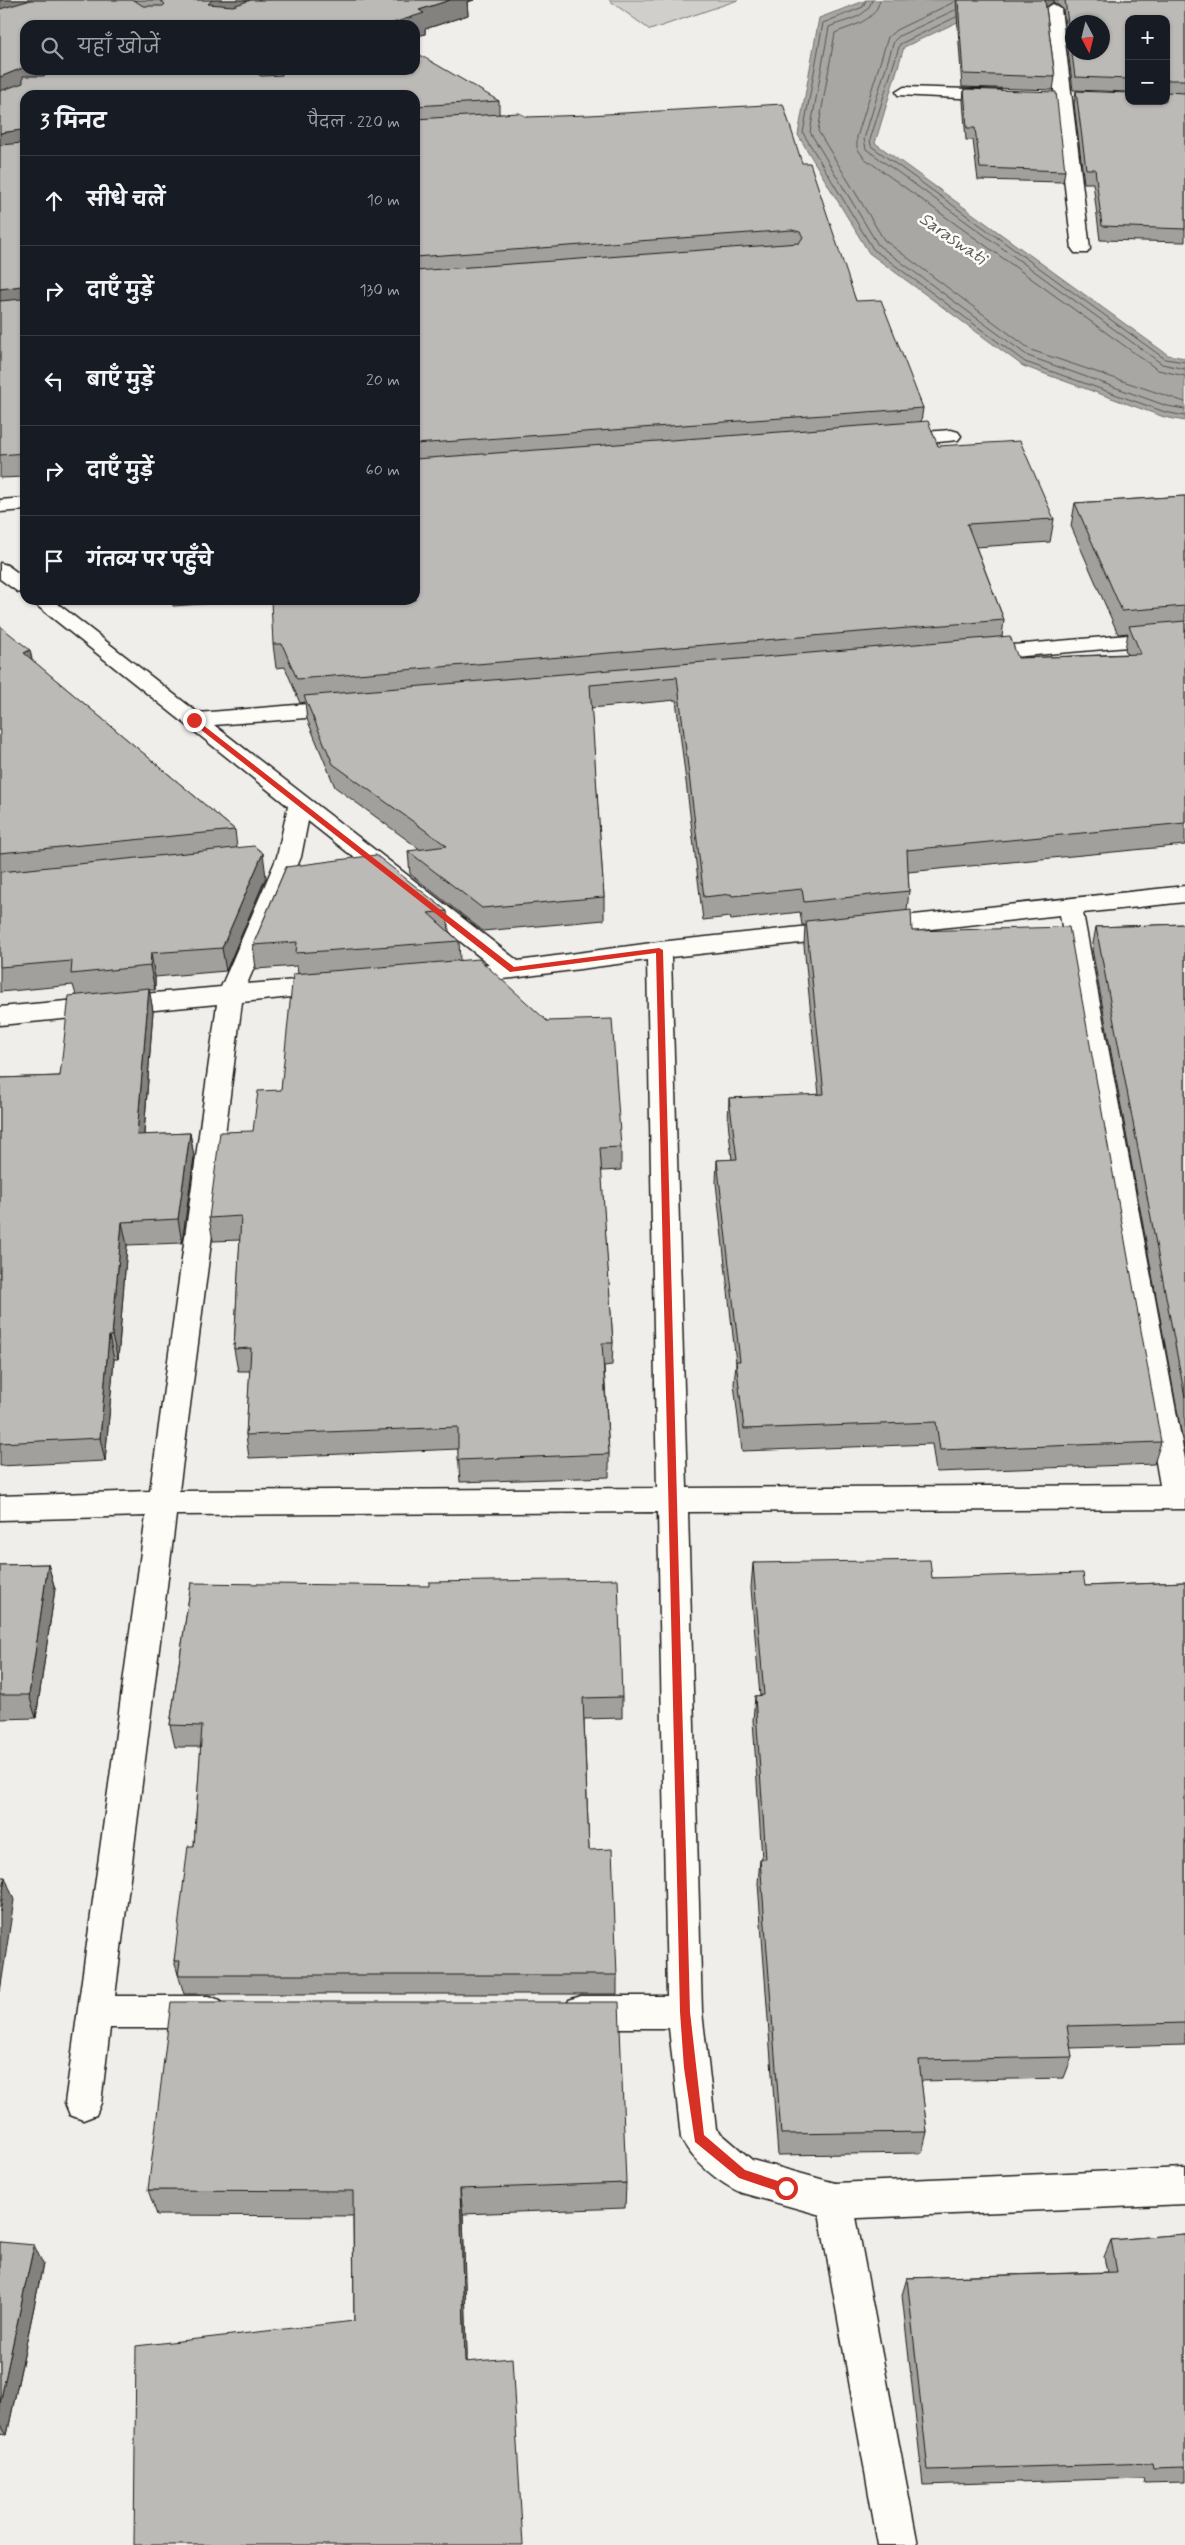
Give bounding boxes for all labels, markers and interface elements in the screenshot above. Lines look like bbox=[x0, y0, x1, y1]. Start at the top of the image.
north arrow bbox=[1065, 15, 1110, 60]
map controls bbox=[1125, 15, 1170, 105]
button: + bbox=[1125, 15, 1170, 60]
search box bbox=[20, 20, 420, 75]
icon: search bbox=[38, 34, 66, 62]
text: यहाँ खोजें bbox=[78, 35, 160, 60]
button: − bbox=[1125, 60, 1170, 105]
text: 3 मिनट bbox=[40, 108, 106, 136]
text: पैदल · 220 m bbox=[308, 112, 400, 133]
icon: ahead bbox=[40, 187, 68, 215]
text: सीधे चलें bbox=[87, 188, 165, 213]
text: 10 m bbox=[367, 190, 400, 211]
water label: Saraswati bbox=[914, 207, 992, 272]
icon: right bbox=[40, 277, 68, 305]
text: दाएँ मुड़ें bbox=[87, 278, 153, 303]
text: 130 m bbox=[359, 280, 400, 301]
icon: left bbox=[40, 367, 68, 395]
text: बाएँ मुड़ें bbox=[87, 368, 154, 393]
text: 20 m bbox=[366, 370, 400, 391]
icon: right bbox=[40, 457, 68, 485]
text: दाएँ मुड़ें bbox=[87, 458, 153, 483]
text: 60 m bbox=[366, 460, 400, 481]
icon: arrive bbox=[40, 547, 68, 575]
text: गंतव्य पर पहुँचे bbox=[87, 548, 213, 573]
route end bbox=[183, 709, 206, 732]
route start bbox=[775, 2177, 798, 2200]

